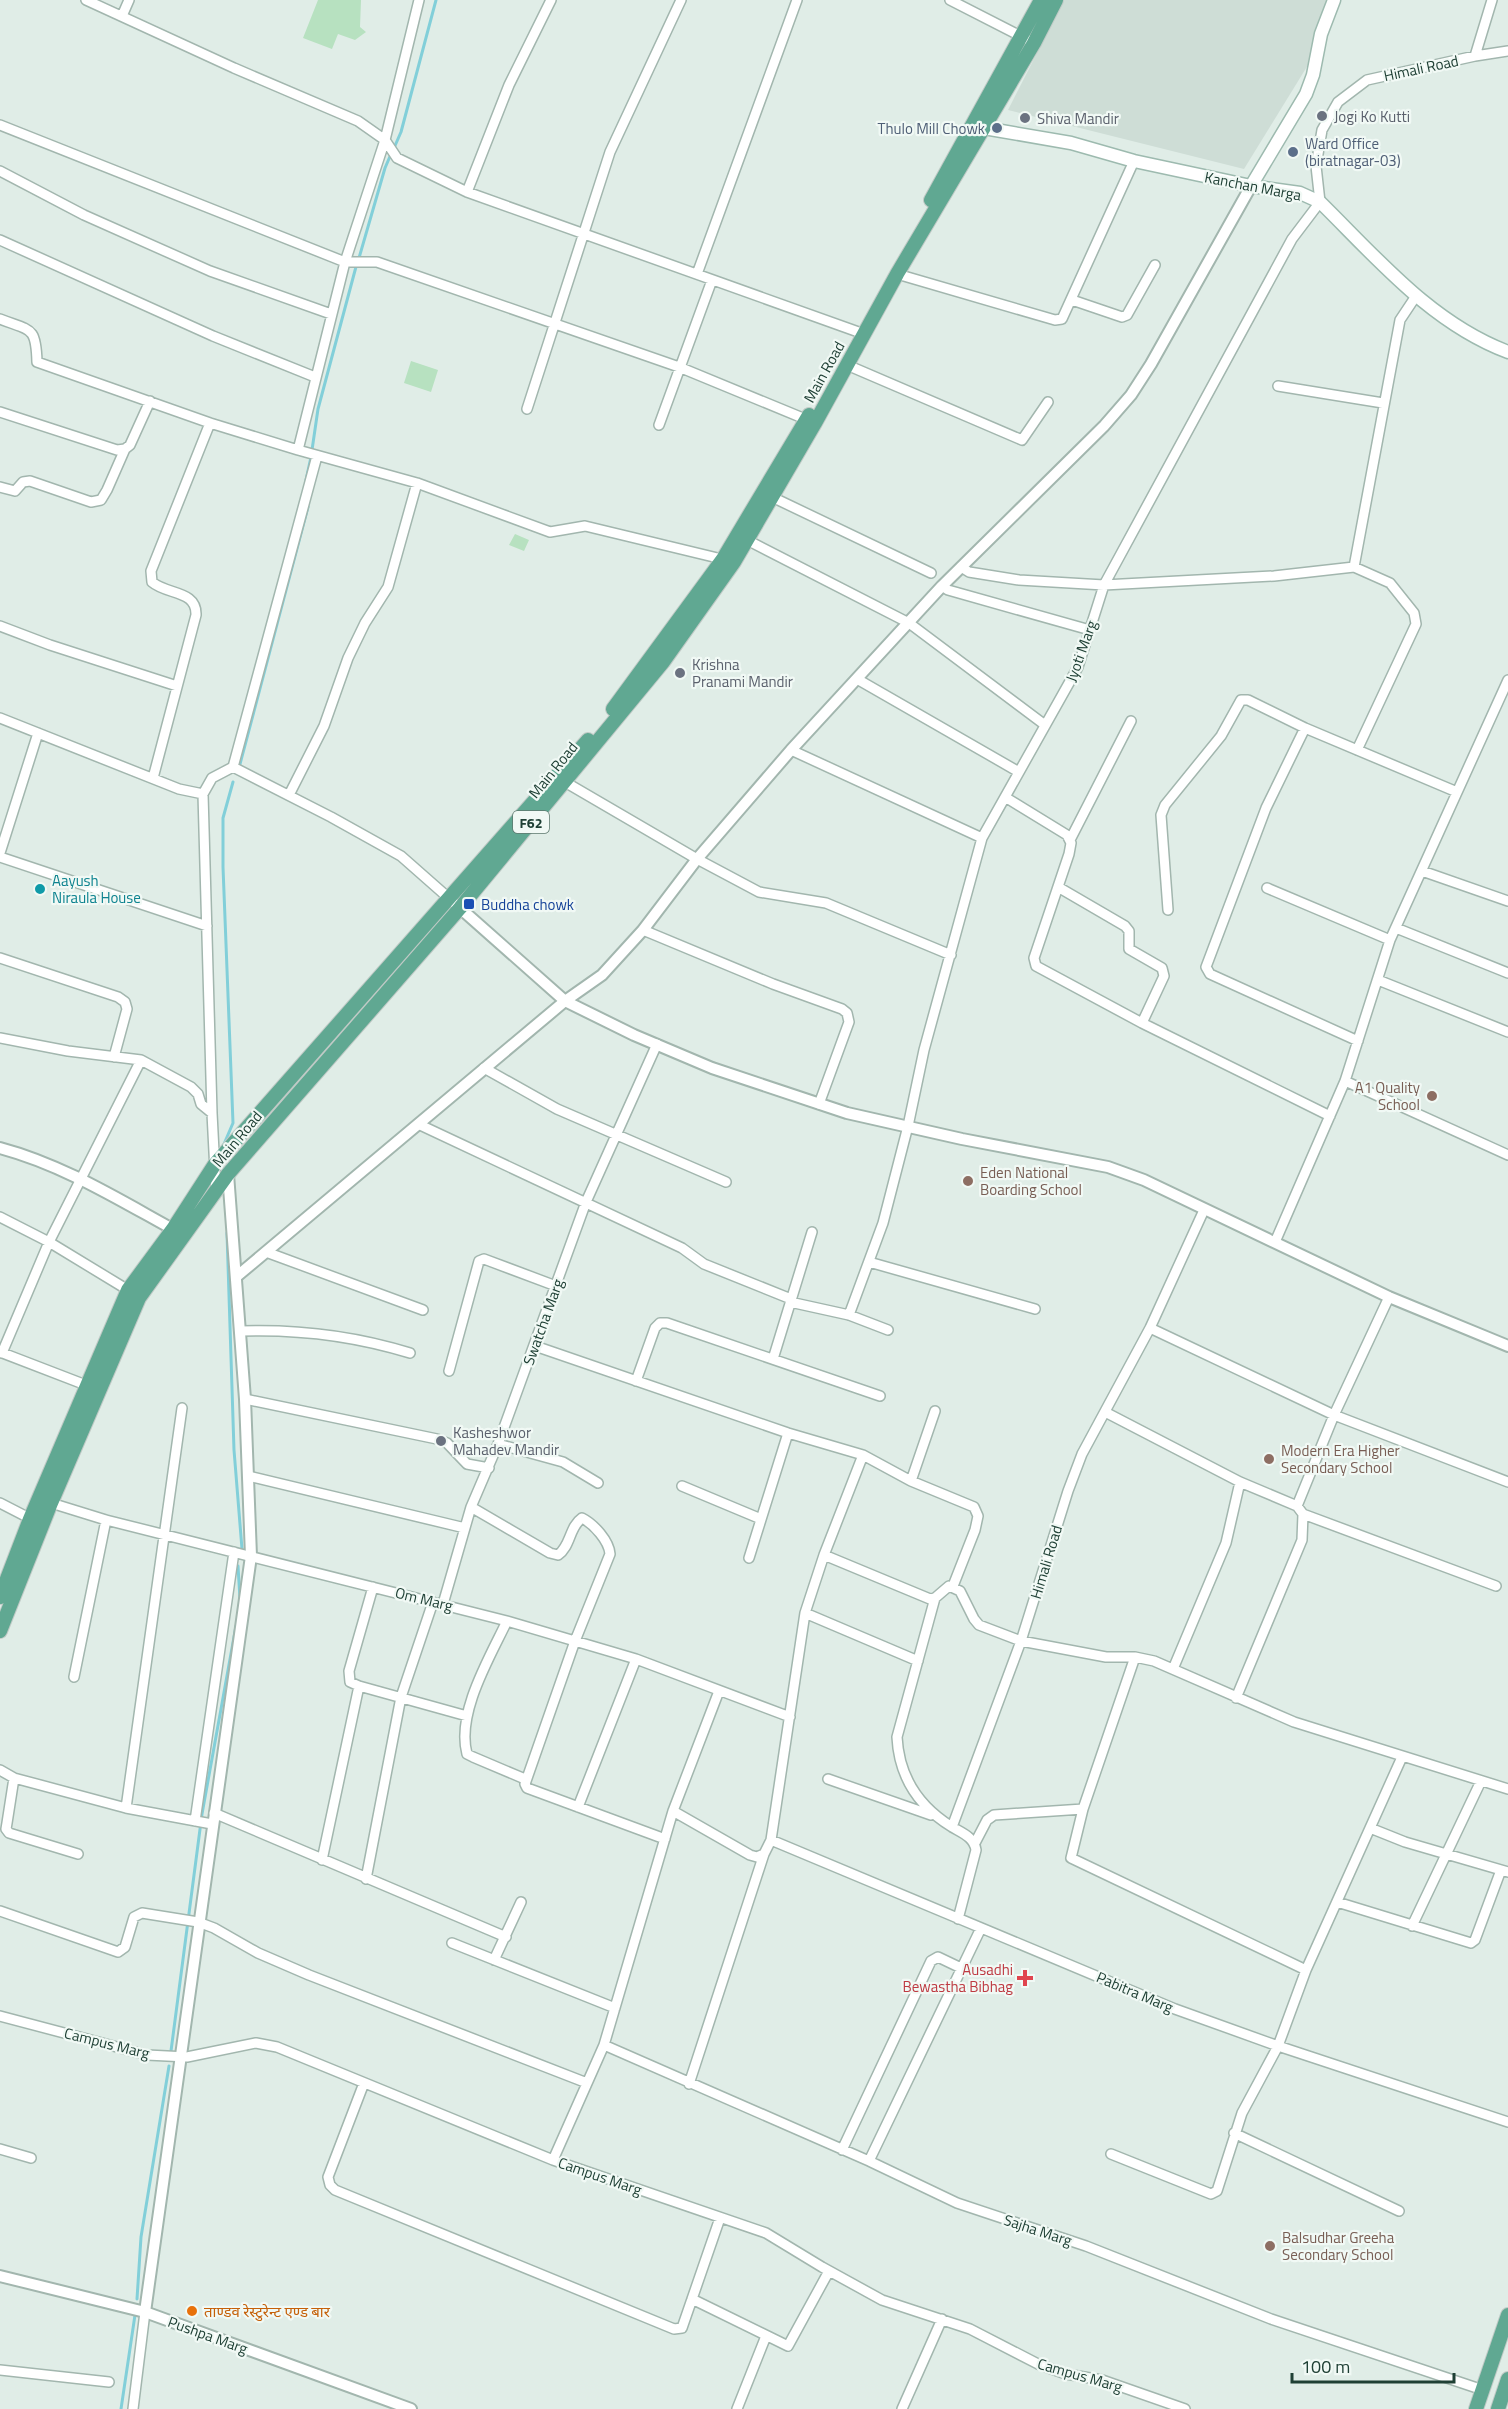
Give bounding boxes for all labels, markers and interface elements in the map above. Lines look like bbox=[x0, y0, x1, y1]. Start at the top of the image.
street label: Himali Road bbox=[1381, 49, 1461, 87]
place label: Jogi Ko Kutti bbox=[1334, 105, 1410, 128]
place label: Shiva Mandir bbox=[1037, 107, 1119, 130]
marker: Jogi Ko Kutti bbox=[1315, 109, 1329, 123]
marker: Shiva Mandir bbox=[1018, 111, 1032, 125]
place label: Thulo Mill Chowk bbox=[878, 117, 985, 140]
marker: Thulo Mill Chowk bbox=[990, 121, 1004, 135]
place label: Ward Office (biratnagar-03) bbox=[1305, 132, 1401, 172]
marker: Ward Office (biratnagar-03) bbox=[1286, 145, 1300, 159]
street label: Kanchan Marga bbox=[1203, 165, 1304, 207]
street label: Main Road bbox=[798, 337, 850, 407]
street label: Jyoti Marg bbox=[1059, 617, 1103, 685]
place label: Krishna Pranami Mandir bbox=[692, 653, 793, 693]
marker: Krishna Pranami Mandir bbox=[673, 666, 687, 680]
street label: Main Road bbox=[523, 737, 583, 803]
road number: F62 bbox=[513, 811, 549, 833]
place label: Aayush Niraula House bbox=[52, 869, 141, 909]
marker: Aayush Niraula House bbox=[33, 882, 47, 896]
place label: Buddha chowk bbox=[481, 893, 574, 916]
marker: Buddha chowk bbox=[462, 897, 476, 911]
place label: A1 Quality School bbox=[1355, 1076, 1420, 1116]
marker: A1 Quality School bbox=[1425, 1089, 1439, 1103]
street label: Main Road bbox=[207, 1106, 267, 1172]
place label: Eden National Boarding School bbox=[980, 1161, 1082, 1201]
marker: Eden National Boarding School bbox=[961, 1174, 975, 1188]
street label: Swatcha Marg bbox=[517, 1275, 569, 1368]
place label: Kasheshwor Mahadev Mandir bbox=[453, 1421, 559, 1461]
marker: Kasheshwor Mahadev Mandir bbox=[434, 1434, 448, 1448]
place label: Modern Era Higher Secondary School bbox=[1281, 1439, 1400, 1479]
marker: Modern Era Higher Secondary School bbox=[1262, 1452, 1276, 1466]
street label: Himali Road bbox=[1024, 1522, 1068, 1602]
street label: Om Marg bbox=[393, 1581, 456, 1617]
place label: Ausadhi Bewastha Bibhag bbox=[903, 1958, 1013, 1998]
street label: Pabitra Marg bbox=[1093, 1965, 1177, 2019]
marker: Ausadhi Bewastha Bibhag bbox=[1018, 1971, 1032, 1985]
street label: Campus Marg bbox=[62, 2021, 152, 2065]
street label: Campus Marg bbox=[555, 2151, 645, 2201]
street label: Sajha Marg bbox=[1001, 2208, 1075, 2252]
place label: Balsudhar Greeha Secondary School bbox=[1282, 2226, 1395, 2266]
marker: Balsudhar Greeha Secondary School bbox=[1263, 2239, 1277, 2253]
place label: ताण्डव रेस्टुरेन्ट एण्ड बार bbox=[204, 2300, 331, 2323]
marker: ताण्डव रेस्टुरेन्ट एण्ड बार bbox=[185, 2304, 199, 2318]
street label: Pushpa Marg bbox=[165, 2310, 251, 2360]
scale bar bbox=[1292, 2346, 1454, 2384]
street label: Campus Marg bbox=[1035, 2352, 1125, 2398]
text: 100 m bbox=[1301, 2353, 1350, 2380]

